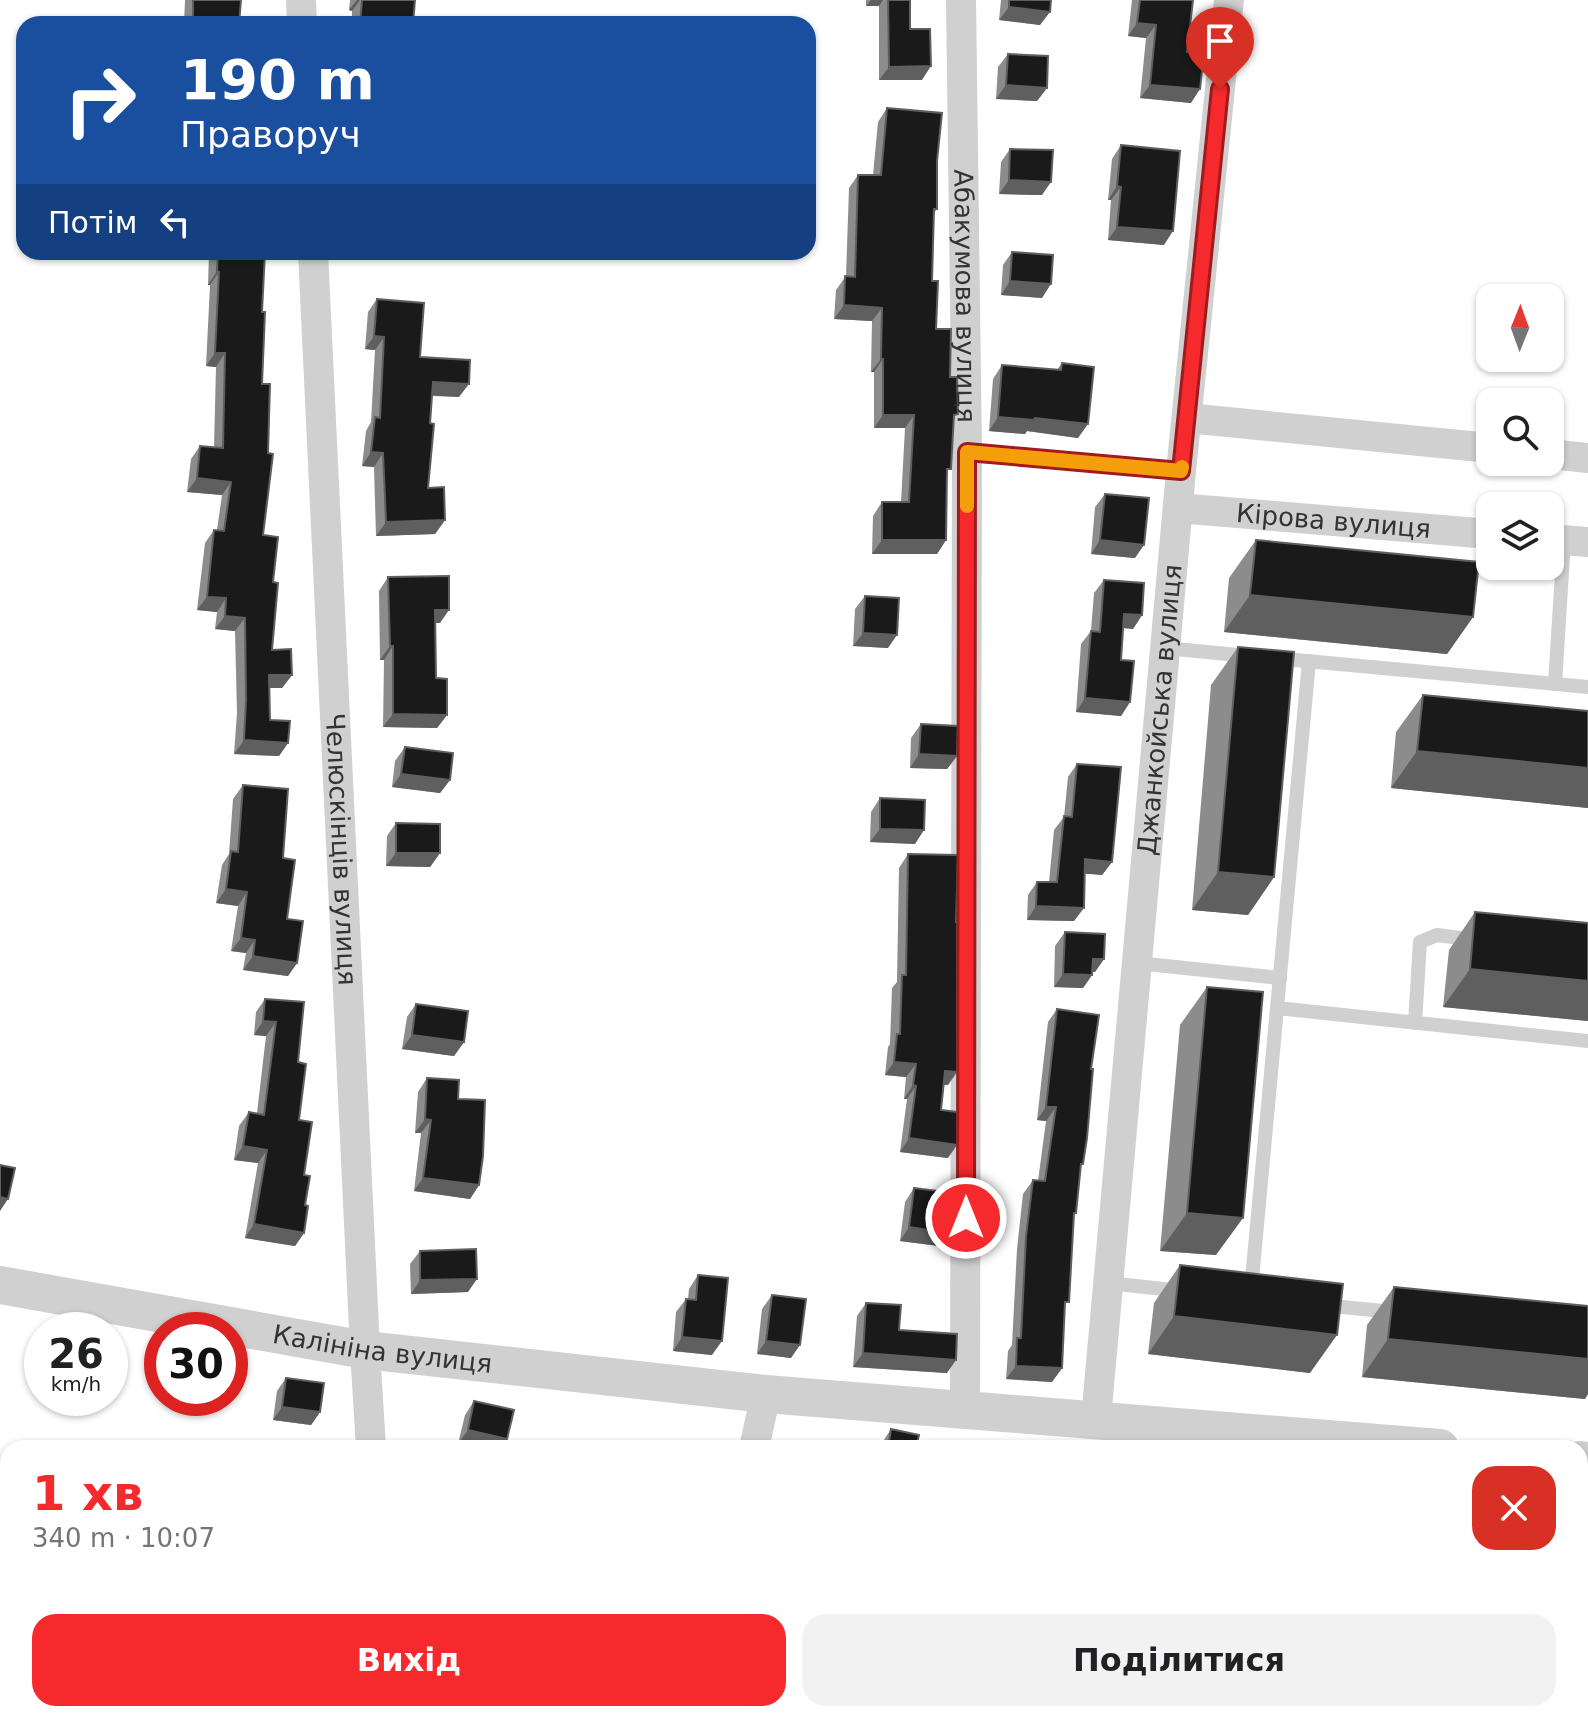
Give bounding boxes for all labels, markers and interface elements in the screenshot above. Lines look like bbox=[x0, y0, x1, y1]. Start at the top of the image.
pin bbox=[1186, 7, 1254, 89]
icon: arrive bbox=[1198, 19, 1242, 63]
text: 190 m bbox=[180, 47, 375, 112]
icon: right bbox=[48, 48, 152, 152]
text: Праворуч bbox=[180, 114, 361, 155]
street label: Абакумова вулиця bbox=[948, 169, 982, 423]
icon: left bbox=[153, 200, 197, 244]
text: Потім bbox=[48, 205, 137, 240]
north arrow bbox=[1476, 284, 1564, 372]
map controls bbox=[1476, 284, 1564, 580]
button: search bbox=[1476, 388, 1564, 476]
button: layers bbox=[1476, 492, 1564, 580]
street label: Кірова вулиця bbox=[1235, 498, 1432, 544]
street label: Джанкойська вулиця bbox=[1132, 563, 1188, 857]
street label: Челюскінців вулиця bbox=[320, 712, 363, 986]
position arrow bbox=[924, 1176, 1008, 1260]
speed limit sign: 30 bbox=[144, 1312, 248, 1416]
street label: Калініна вулиця bbox=[270, 1319, 494, 1379]
text: 26 bbox=[48, 1331, 104, 1377]
text: km/h bbox=[51, 1372, 101, 1396]
text: 1 хв bbox=[32, 1465, 143, 1521]
button: close bbox=[1472, 1466, 1556, 1550]
text: 340 m · 10:07 bbox=[32, 1523, 215, 1553]
button: Вихід bbox=[32, 1614, 786, 1706]
button: Поділитися bbox=[802, 1614, 1556, 1706]

